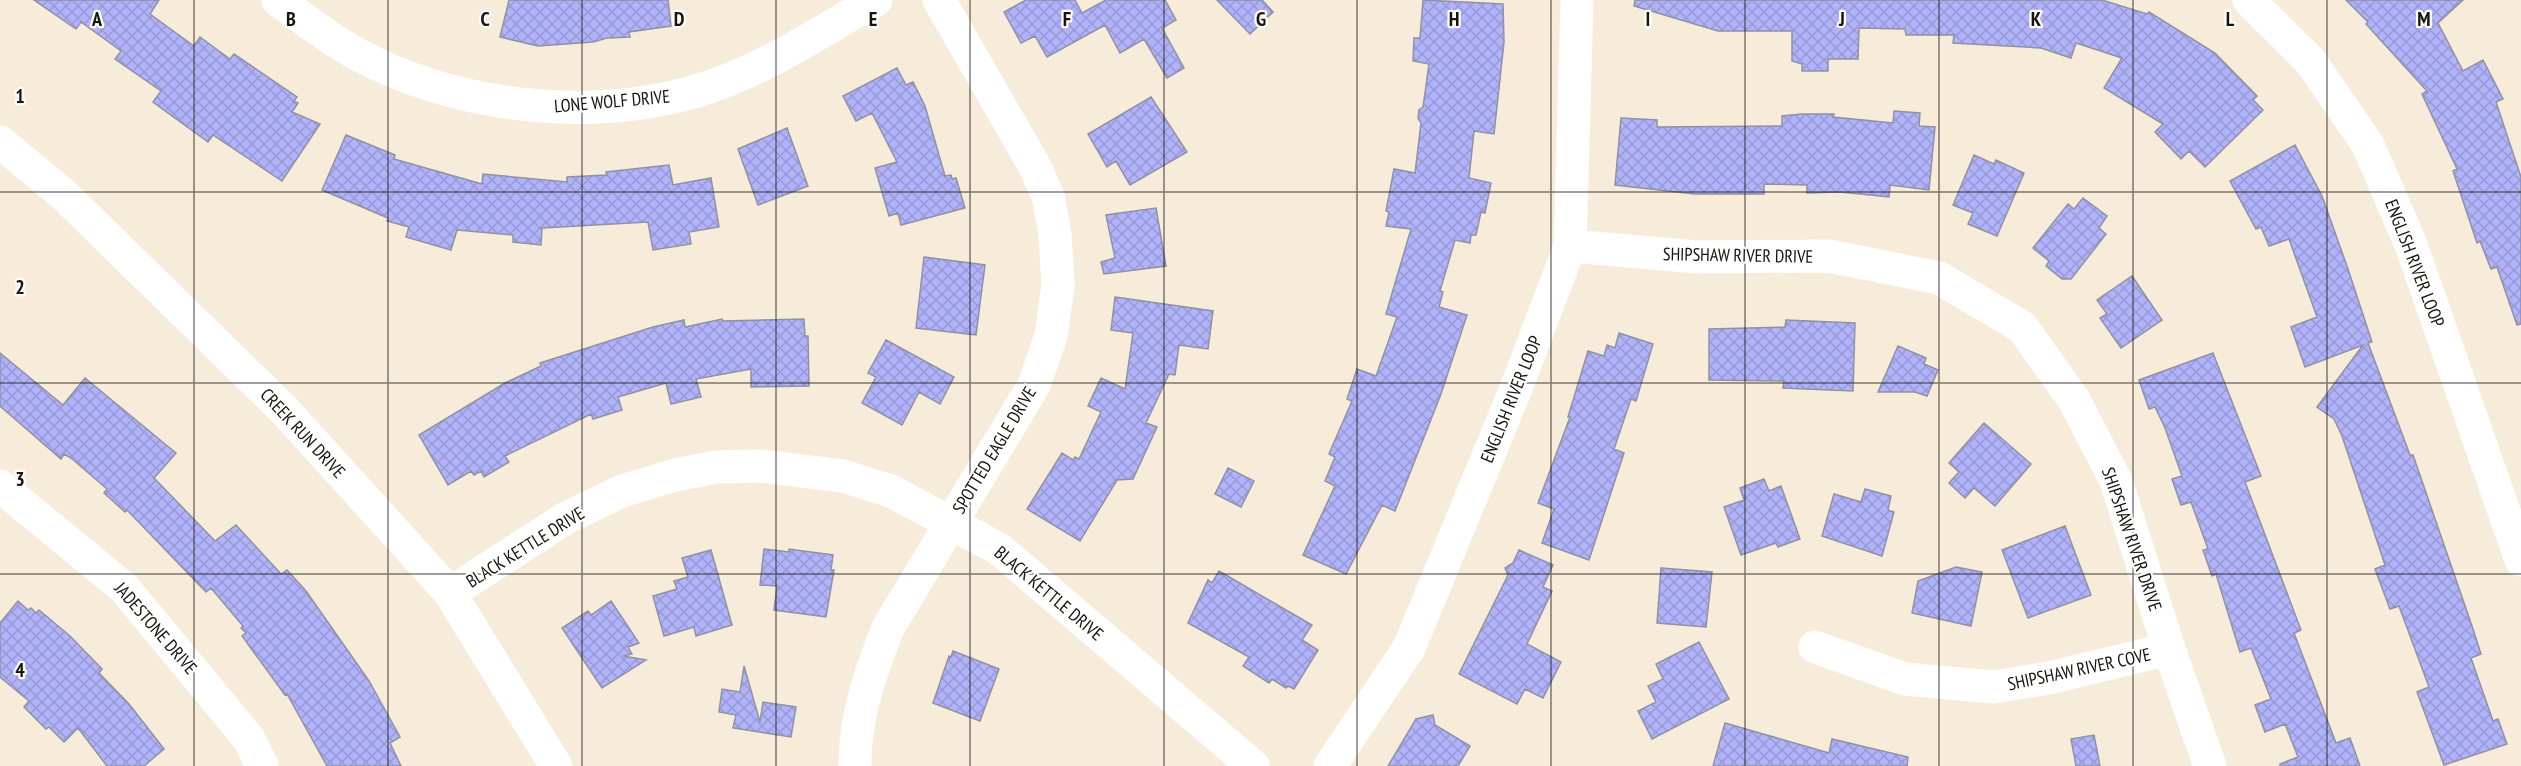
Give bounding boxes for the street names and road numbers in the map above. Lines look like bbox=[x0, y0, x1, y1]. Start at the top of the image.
street label: LONE WOLF DRIVE bbox=[553, 84, 671, 118]
street label: ENGLISH RIVER LOOP bbox=[2380, 196, 2450, 330]
street label: SHIPSHAW RIVER DRIVE bbox=[1663, 242, 1813, 268]
street label: ENGLISH RIVER LOOP bbox=[1475, 332, 1547, 466]
street label: SPOTTED EAGLE DRIVE bbox=[947, 382, 1041, 518]
street label: CREEK RUN DRIVE bbox=[256, 383, 350, 483]
street label: SHIPSHAW RIVER DRIVE bbox=[2097, 464, 2167, 614]
street label: BLACK KETTLE DRIVE bbox=[462, 501, 588, 593]
street label: BLACK KETTLE DRIVE bbox=[990, 541, 1108, 645]
street label: JADESTONE DRIVE bbox=[109, 576, 202, 679]
street label: SHIPSHAW RIVER COVE bbox=[2006, 643, 2152, 695]

